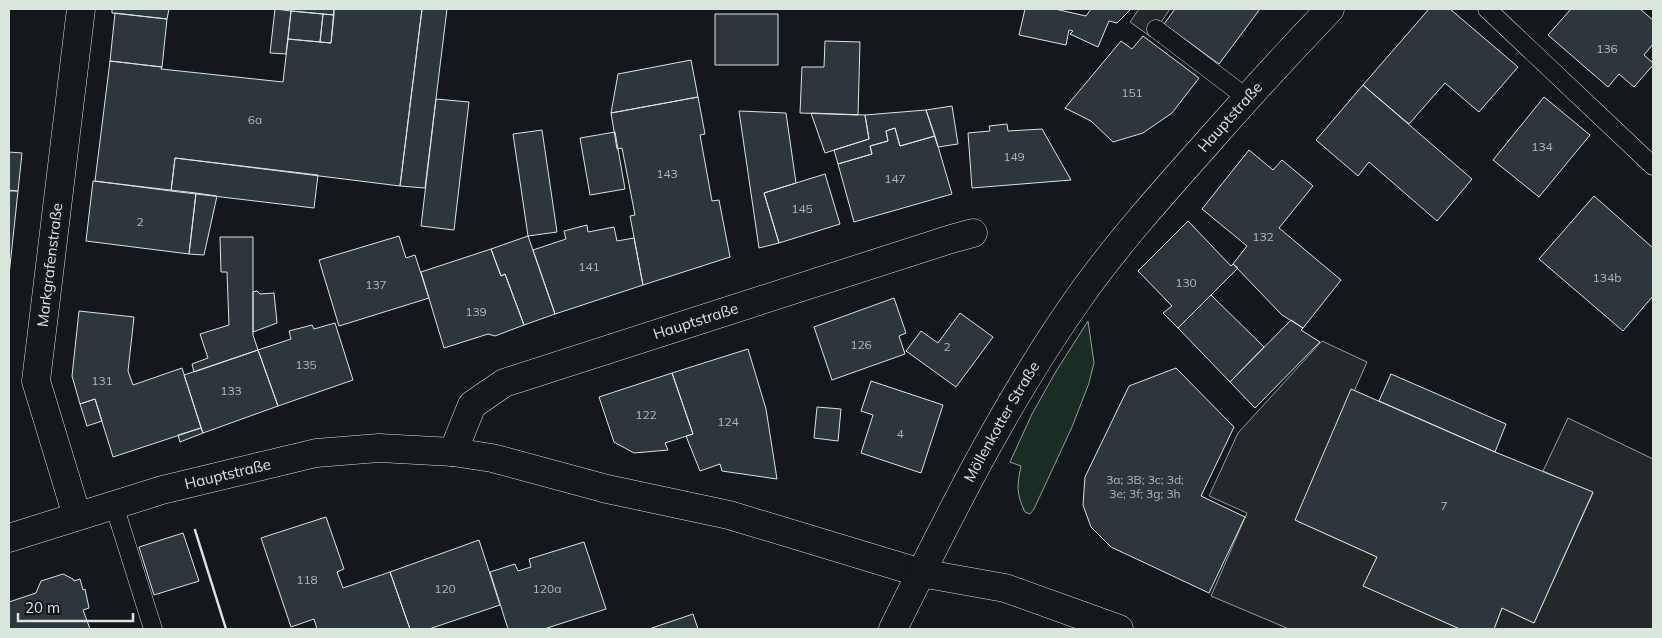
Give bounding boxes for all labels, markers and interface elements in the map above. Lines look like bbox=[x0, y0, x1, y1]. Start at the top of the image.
house number: 136 bbox=[1596, 41, 1618, 56]
street label: Hauptstraße bbox=[1193, 78, 1266, 156]
house number: 151 bbox=[1121, 85, 1143, 100]
house number: 6a bbox=[248, 112, 262, 127]
house number: 134 bbox=[1531, 139, 1553, 154]
house number: 149 bbox=[1003, 149, 1025, 164]
house number: 143 bbox=[656, 166, 678, 181]
house number: 147 bbox=[884, 171, 906, 186]
house number: 145 bbox=[791, 201, 813, 216]
street label: Markgrafenstraße bbox=[33, 202, 66, 328]
house number: 2 bbox=[136, 214, 144, 229]
house number: 132 bbox=[1252, 229, 1274, 244]
house number: 141 bbox=[578, 259, 600, 274]
house number: 134b bbox=[1593, 270, 1621, 285]
house number: 130 bbox=[1175, 275, 1197, 290]
house number: 137 bbox=[365, 277, 387, 292]
street label: Hauptstraße bbox=[651, 298, 740, 343]
house number: 139 bbox=[465, 304, 487, 319]
house number: 126 bbox=[850, 337, 872, 352]
house number: 2 bbox=[943, 339, 951, 354]
house number: 135 bbox=[295, 357, 317, 372]
street label: Möllenkotter Straße bbox=[959, 358, 1043, 485]
house number: 131 bbox=[91, 373, 113, 388]
house number: 133 bbox=[220, 383, 242, 398]
house number: 122 bbox=[635, 407, 657, 422]
house number: 124 bbox=[717, 414, 739, 429]
house number: 4 bbox=[896, 426, 904, 441]
street label: Hauptstraße bbox=[183, 454, 273, 493]
house number: 3a; 3B; 3c; 3d; 3e; 3f; 3g; 3h bbox=[1106, 472, 1184, 501]
house number: 7 bbox=[1440, 498, 1448, 513]
house number: 118 bbox=[296, 572, 318, 587]
house number: 120 bbox=[434, 581, 456, 596]
house number: 120a bbox=[533, 581, 561, 596]
scale bar bbox=[18, 590, 132, 622]
text: 20 m bbox=[25, 598, 60, 617]

